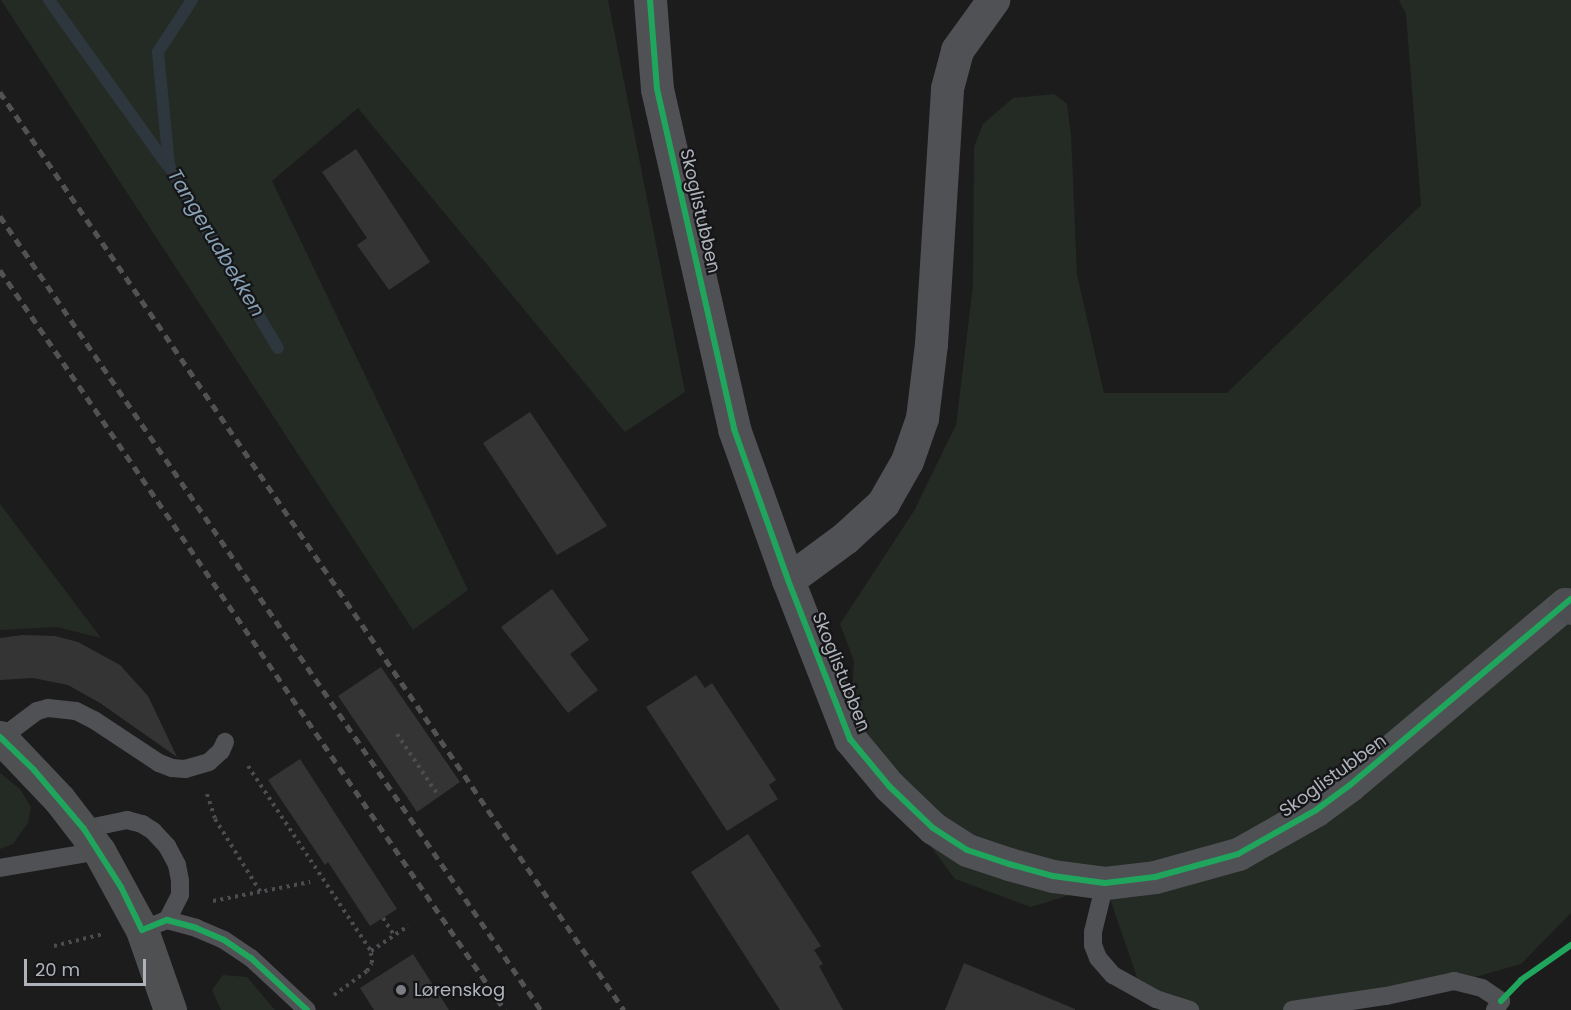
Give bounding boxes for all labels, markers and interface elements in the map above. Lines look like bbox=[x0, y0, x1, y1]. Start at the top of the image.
street label: Skoglistubben bbox=[675, 147, 725, 275]
water label: Tangerudbekken bbox=[162, 165, 270, 321]
street label: Skoglistubben bbox=[807, 609, 875, 735]
street label: Skoglistubben bbox=[1275, 730, 1391, 822]
scale bar bbox=[27, 947, 148, 985]
text: 20 m bbox=[35, 957, 80, 982]
place label: Lørenskog bbox=[414, 979, 505, 1001]
marker: Lørenskog bbox=[392, 981, 410, 999]

